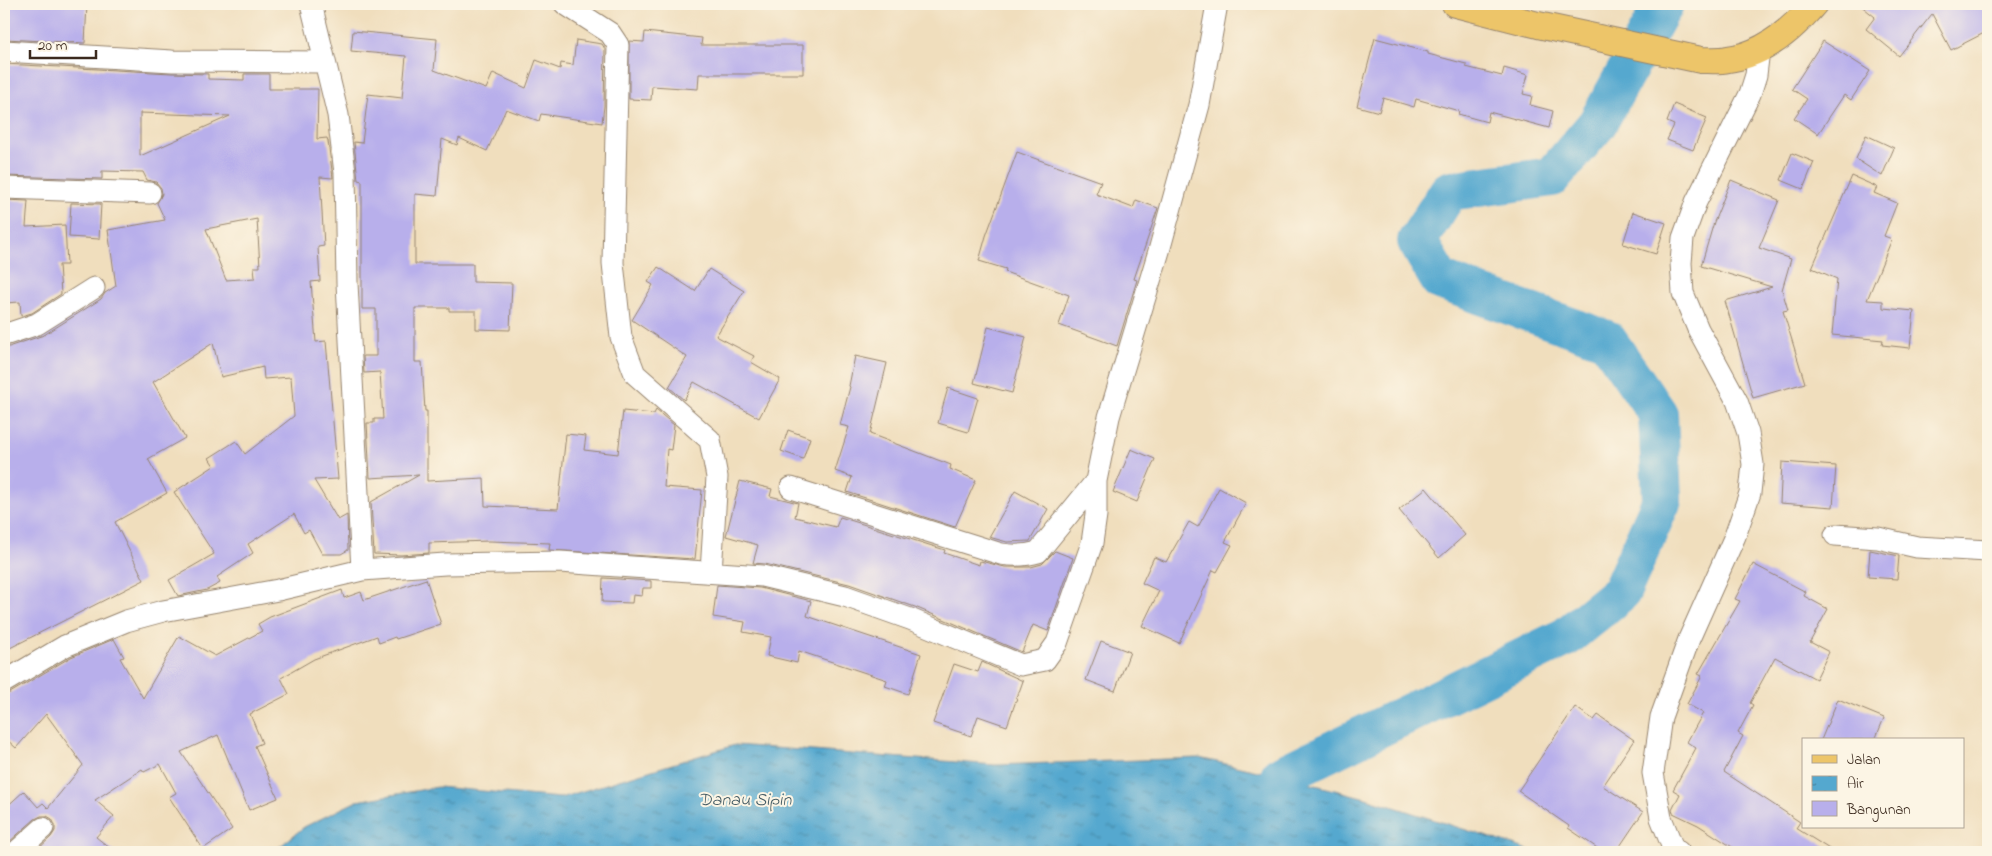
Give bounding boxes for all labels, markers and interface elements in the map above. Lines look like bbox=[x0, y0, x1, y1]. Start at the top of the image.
scale bar bbox=[30, 28, 96, 60]
text: 20 m bbox=[38, 35, 68, 57]
legend bbox=[1802, 738, 1964, 828]
text: Jalan bbox=[1847, 749, 1880, 771]
text: Air bbox=[1847, 773, 1864, 795]
water label: Danau Sipin bbox=[699, 788, 793, 814]
text: Bangunan bbox=[1846, 799, 1911, 822]

